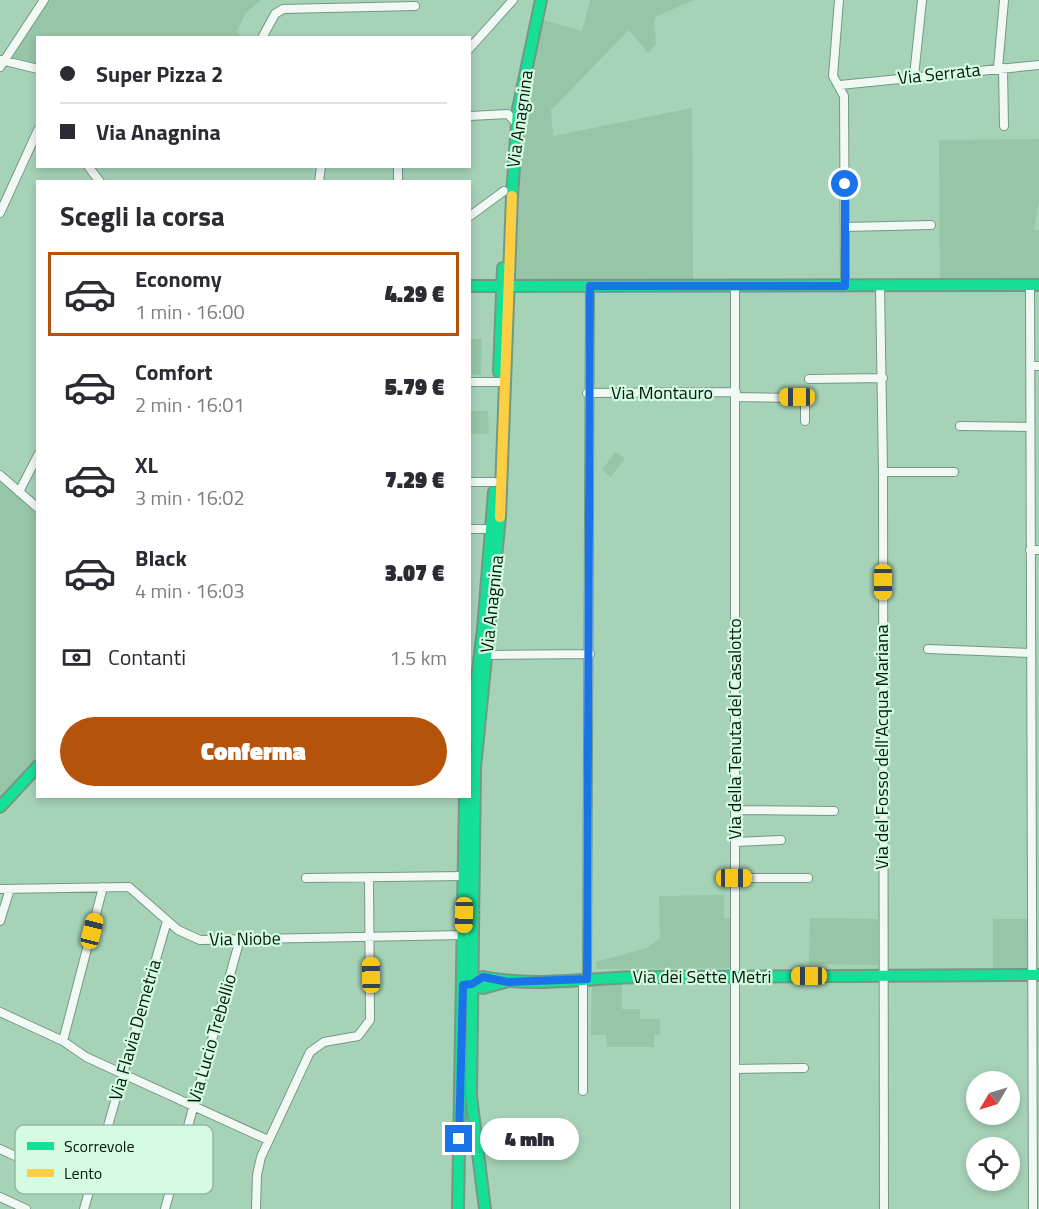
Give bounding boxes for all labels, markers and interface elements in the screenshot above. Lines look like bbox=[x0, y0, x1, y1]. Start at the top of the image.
street label: Via Serrata bbox=[896, 56, 982, 91]
text: Super Pizza 2 bbox=[96, 57, 223, 91]
street label: Via Anagnina bbox=[499, 68, 540, 170]
text: Via Anagnina bbox=[96, 115, 221, 149]
route start bbox=[831, 170, 858, 197]
text: Scegli la corsa bbox=[60, 195, 225, 236]
text: Economy bbox=[135, 262, 222, 296]
icon: car bbox=[63, 267, 117, 321]
text: 4.29 € bbox=[385, 277, 444, 311]
text: 1 min · 16:00 bbox=[135, 296, 245, 327]
text: Comfort bbox=[135, 355, 213, 389]
icon: car bbox=[63, 360, 117, 414]
text: 5.79 € bbox=[385, 370, 444, 404]
street label: Via Montauro bbox=[611, 379, 713, 406]
car bbox=[779, 388, 815, 406]
text: 2 min · 16:01 bbox=[135, 389, 245, 420]
text: XL bbox=[135, 448, 158, 482]
icon: car bbox=[63, 453, 117, 507]
text: 7.29 € bbox=[385, 463, 444, 497]
text: 3 min · 16:02 bbox=[135, 482, 245, 513]
text: Black bbox=[135, 541, 187, 575]
icon: car bbox=[63, 546, 117, 600]
street label: Via Anagnina bbox=[473, 554, 510, 654]
text: 3.07 € bbox=[385, 556, 444, 590]
car bbox=[874, 564, 892, 600]
text: 4 min · 16:03 bbox=[135, 575, 245, 606]
street label: Via della Tenuta del Casalotto bbox=[721, 618, 748, 840]
street label: Via del Fosso dell'Acqua Mariana bbox=[868, 624, 895, 870]
text: Contanti bbox=[108, 640, 186, 674]
icon: cash bbox=[60, 641, 93, 674]
text: 1.5 km bbox=[390, 642, 447, 673]
button: Conferma bbox=[60, 717, 447, 786]
car bbox=[716, 869, 752, 887]
car bbox=[455, 897, 473, 933]
car bbox=[79, 911, 105, 951]
street label: Via Niobe bbox=[209, 924, 281, 953]
street label: Via Flavia Demetria bbox=[101, 956, 168, 1104]
car bbox=[362, 957, 380, 993]
street label: Via dei Sette Metri bbox=[633, 963, 771, 990]
car bbox=[791, 967, 827, 985]
street label: Via Lucio Trebellio bbox=[180, 971, 243, 1107]
north arrow bbox=[966, 1071, 1020, 1125]
map controls bbox=[966, 1071, 1020, 1191]
callout: 4 min bbox=[480, 1118, 579, 1160]
text: 4 min bbox=[505, 1123, 554, 1154]
legend bbox=[15, 1125, 213, 1194]
route end bbox=[445, 1125, 472, 1152]
text: Scorrevole bbox=[64, 1134, 135, 1158]
button: locate bbox=[966, 1137, 1020, 1191]
text: Lento bbox=[64, 1161, 102, 1185]

